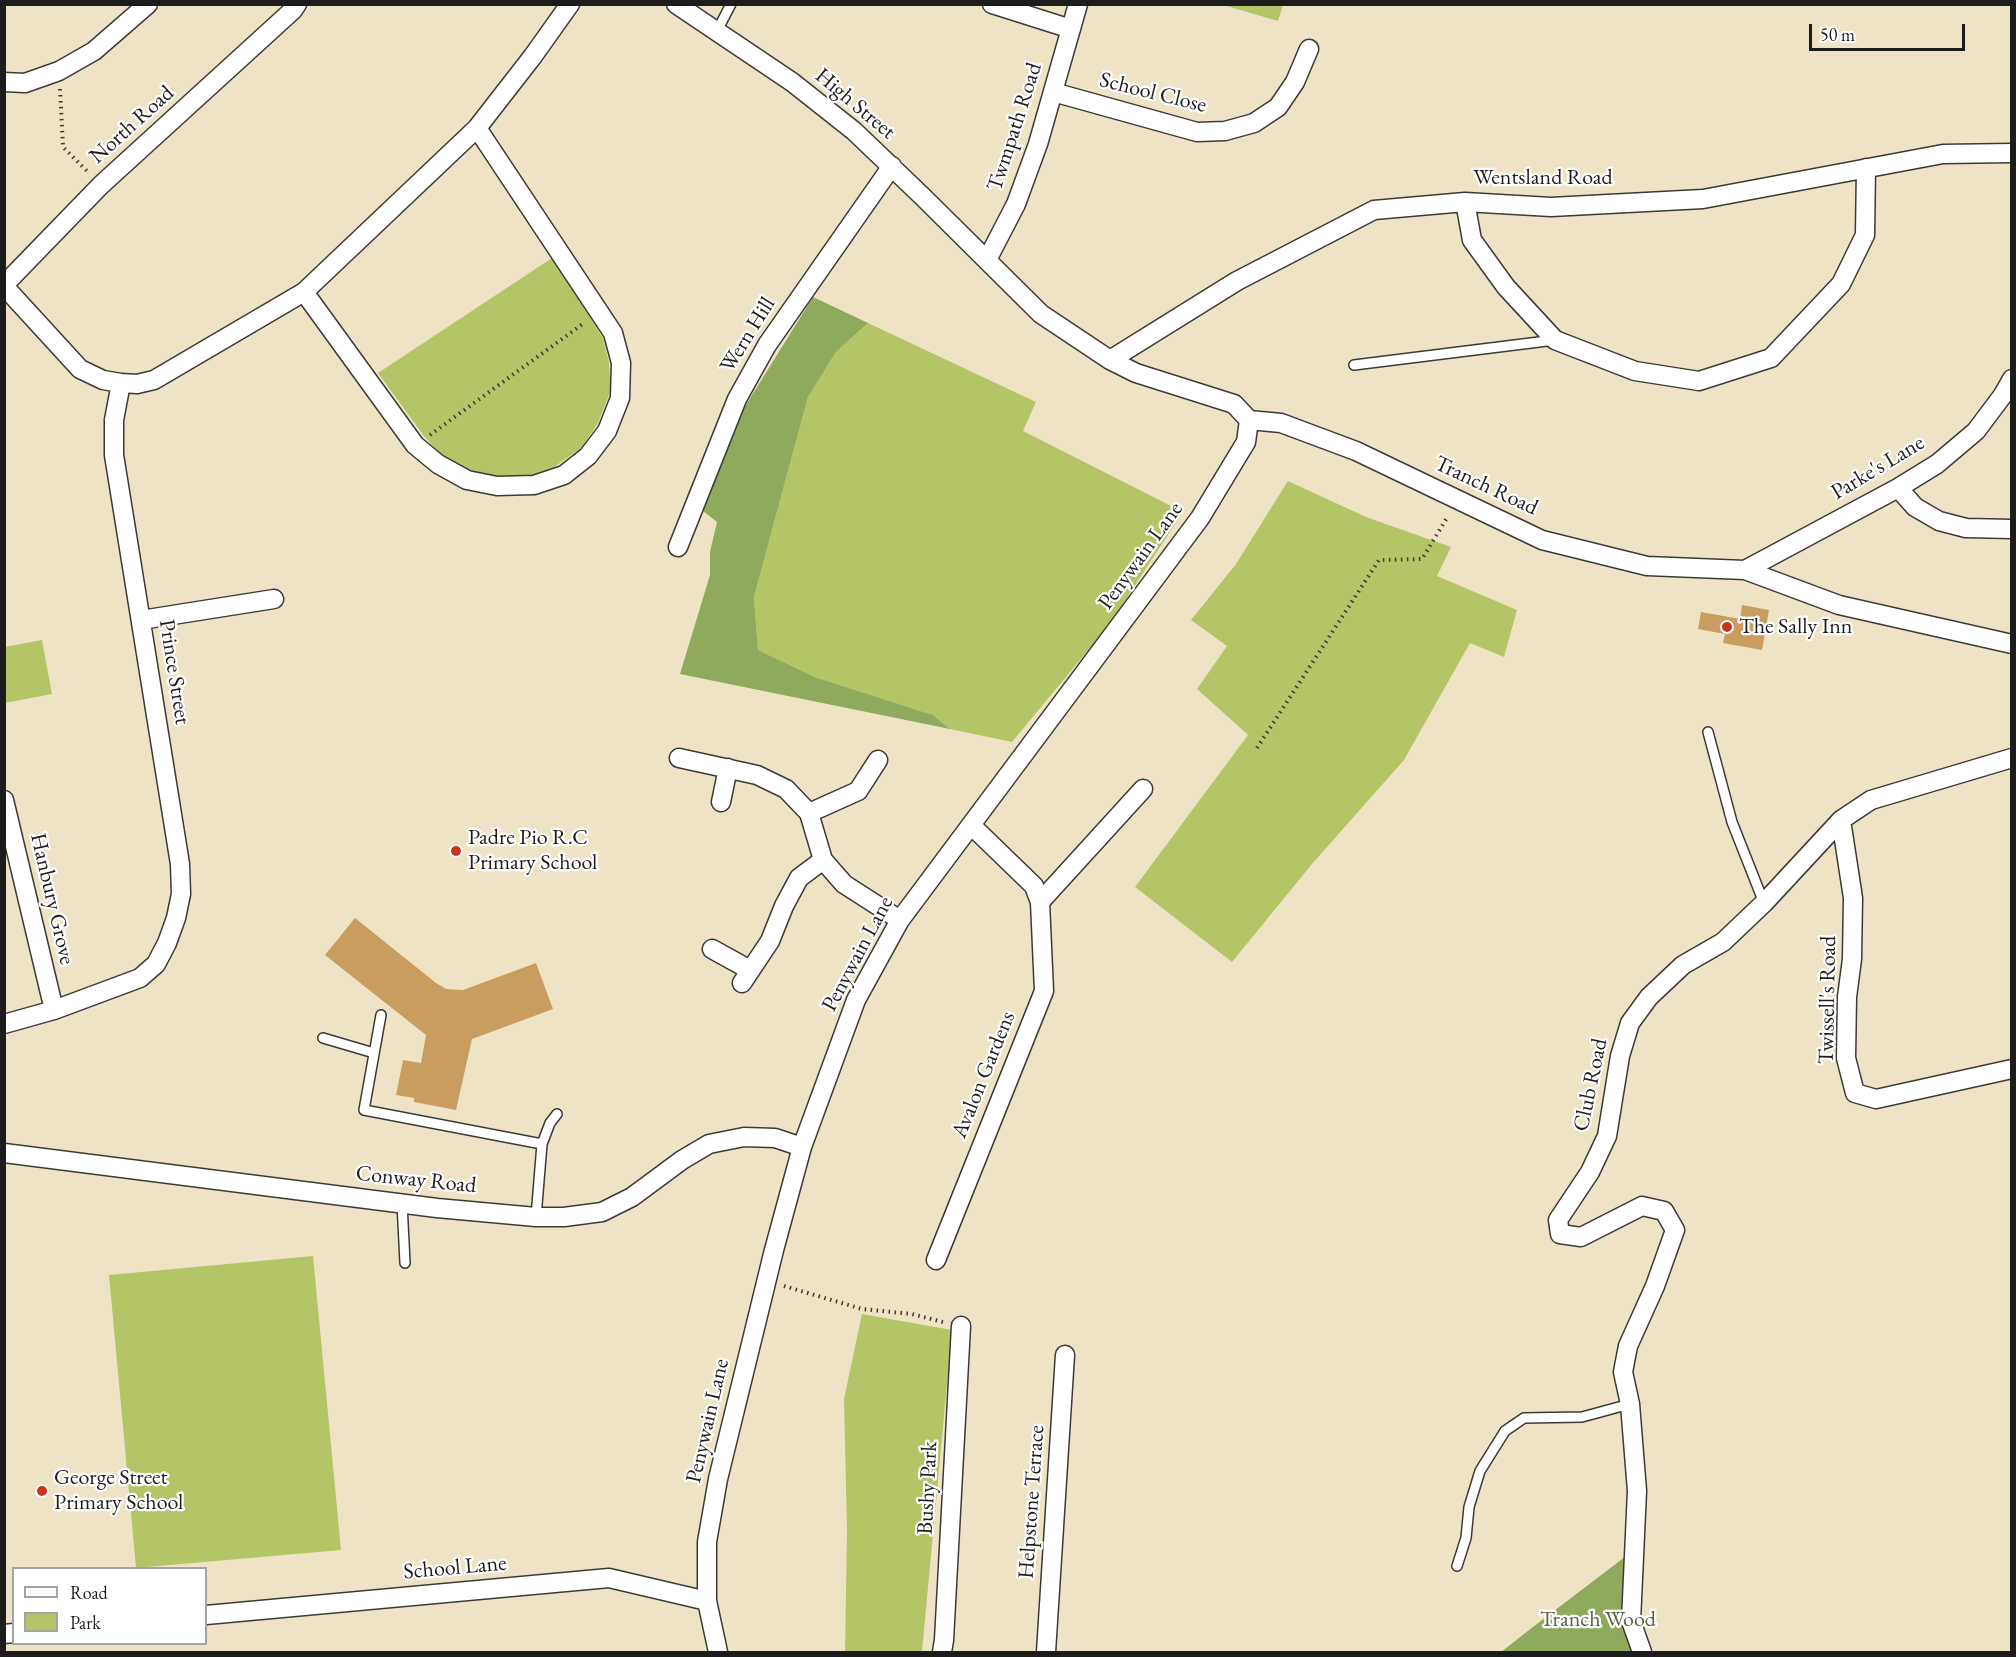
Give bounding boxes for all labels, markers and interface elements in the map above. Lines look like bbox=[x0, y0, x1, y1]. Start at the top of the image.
scale bar bbox=[1812, 12, 1968, 50]
text: 50 m bbox=[1820, 23, 1855, 46]
street label: Twmpath Road bbox=[982, 60, 1048, 194]
street label: High Street bbox=[809, 63, 901, 145]
street label: School Close bbox=[1097, 67, 1209, 119]
street label: North Road bbox=[84, 80, 180, 170]
street label: Wentsland Road bbox=[1473, 165, 1613, 191]
street label: Wern Hill bbox=[715, 293, 781, 377]
street label: Parke's Lane bbox=[1827, 430, 1929, 506]
street label: Tranch Road bbox=[1430, 451, 1542, 521]
street label: Penywain Lane bbox=[1093, 497, 1189, 615]
place label: The Sally Inn bbox=[1739, 614, 1852, 640]
street label: Prince Street bbox=[153, 617, 195, 727]
marker: The Sally Inn bbox=[1720, 620, 1734, 634]
place label: Padre Pio R.C Primary School bbox=[468, 825, 597, 876]
street label: Hanbury Grove bbox=[24, 831, 80, 967]
marker: Padre Pio R.C Primary School bbox=[449, 844, 463, 858]
street label: Penywain Lane bbox=[817, 892, 899, 1016]
street label: Twissell's Road bbox=[1814, 936, 1842, 1064]
street label: Avalon Gardens bbox=[947, 1008, 1021, 1142]
street label: Club Road bbox=[1568, 1036, 1614, 1134]
street label: Conway Road bbox=[354, 1161, 478, 1199]
street label: Penywain Lane bbox=[681, 1356, 735, 1486]
street label: Helpstone Terrace bbox=[1013, 1424, 1051, 1580]
street label: Bushy Park bbox=[912, 1441, 944, 1535]
place label: George Street Primary School bbox=[54, 1465, 183, 1516]
marker: George Street Primary School bbox=[35, 1484, 49, 1498]
street label: School Lane bbox=[402, 1550, 508, 1586]
legend bbox=[12, 1567, 207, 1645]
text: Road bbox=[70, 1581, 108, 1604]
park label: Tranch Wood bbox=[1540, 1607, 1656, 1633]
text: Park bbox=[70, 1611, 101, 1634]

